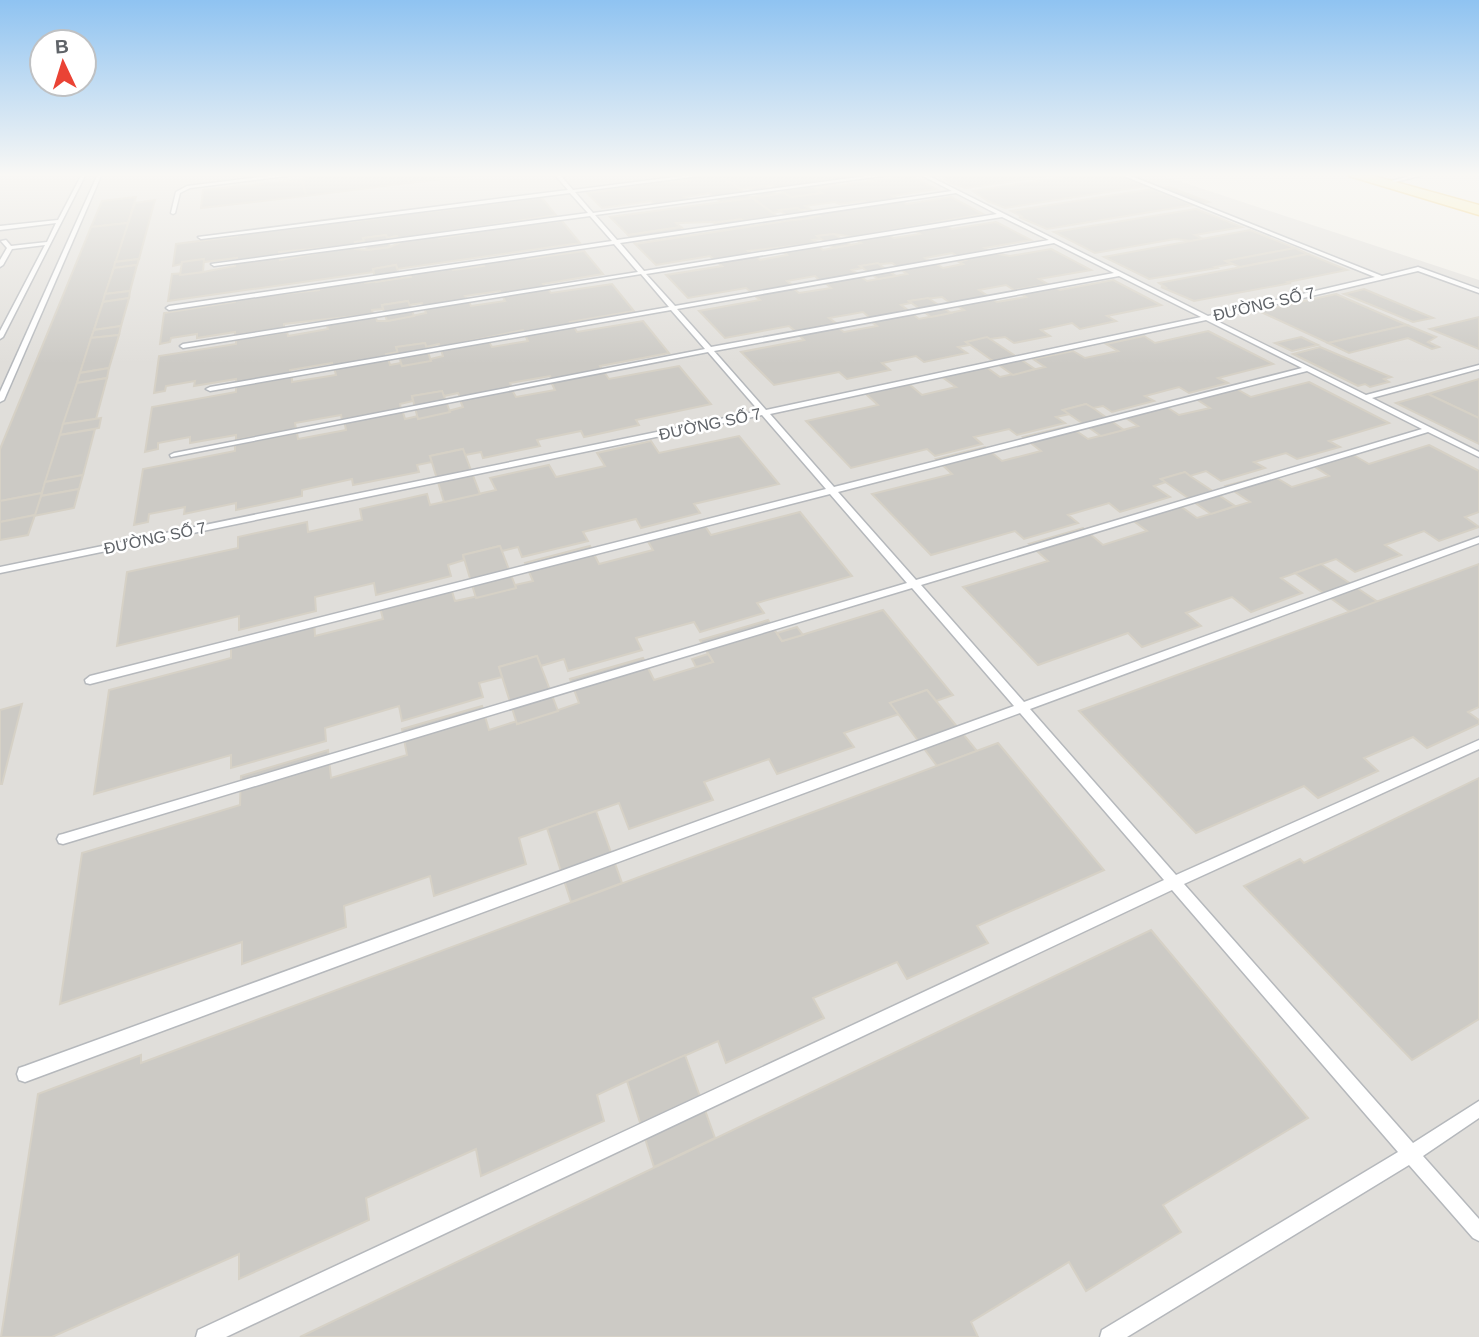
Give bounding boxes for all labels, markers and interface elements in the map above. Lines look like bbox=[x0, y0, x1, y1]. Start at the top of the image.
north arrow bbox=[28, 28, 98, 98]
text: B bbox=[54, 36, 69, 57]
street label: ĐƯỜNG SỐ 7 bbox=[1211, 282, 1317, 324]
street label: ĐƯỜNG SỐ 7 bbox=[657, 403, 763, 443]
street label: ĐƯỜNG SỐ 7 bbox=[102, 517, 208, 557]

